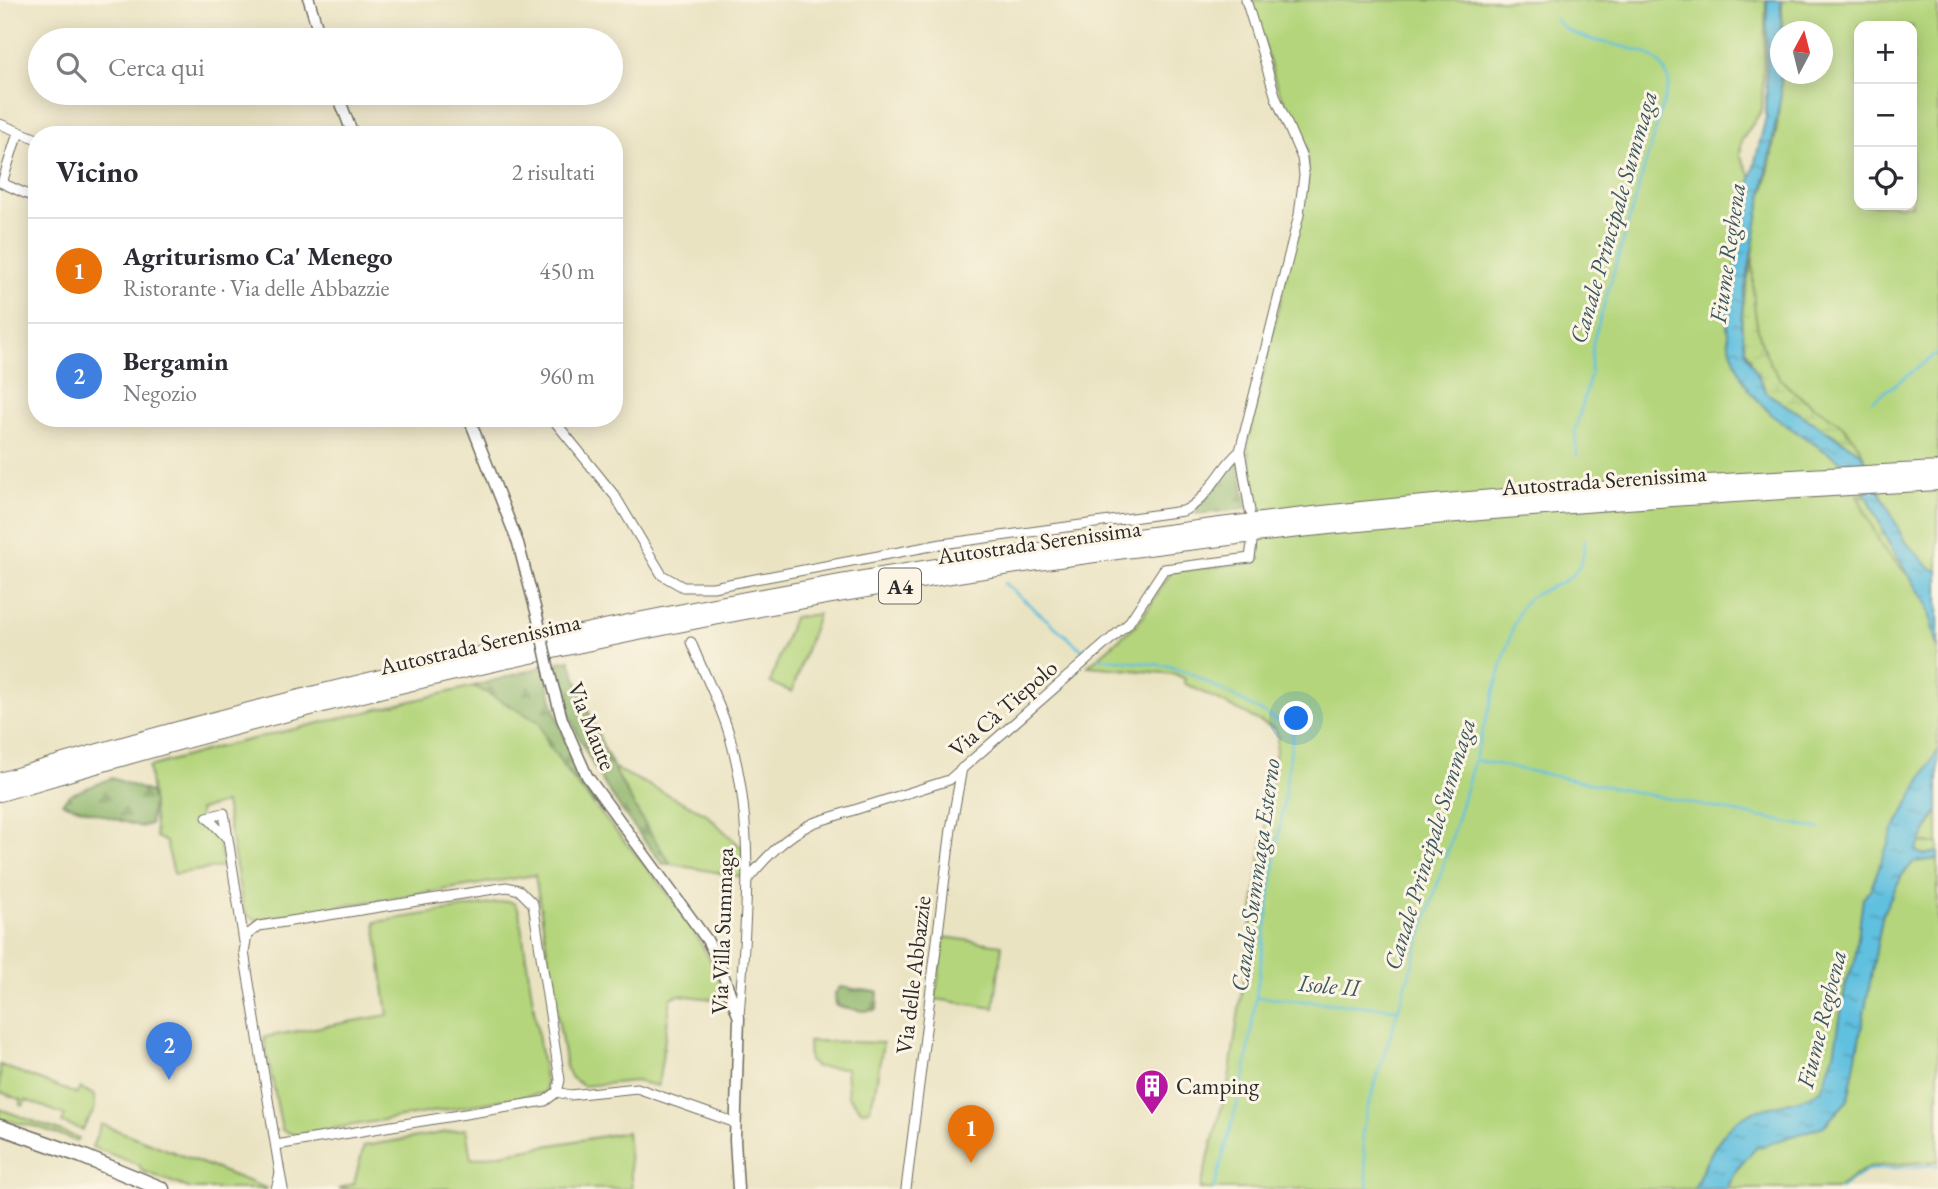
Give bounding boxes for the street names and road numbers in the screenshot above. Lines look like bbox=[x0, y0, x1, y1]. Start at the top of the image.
street label: Autostrada Serenissima bbox=[1500, 458, 1708, 502]
street label: Autostrada Serenissima bbox=[934, 513, 1144, 571]
road number: A4 bbox=[879, 568, 921, 604]
street label: Autostrada Serenissima bbox=[376, 606, 584, 682]
street label: Via Cà Tiepolo bbox=[942, 653, 1064, 763]
street label: Via Maute bbox=[561, 678, 623, 774]
street label: Via Villa Summaga bbox=[704, 846, 740, 1015]
street label: Via delle Abbazzie bbox=[888, 894, 938, 1056]

